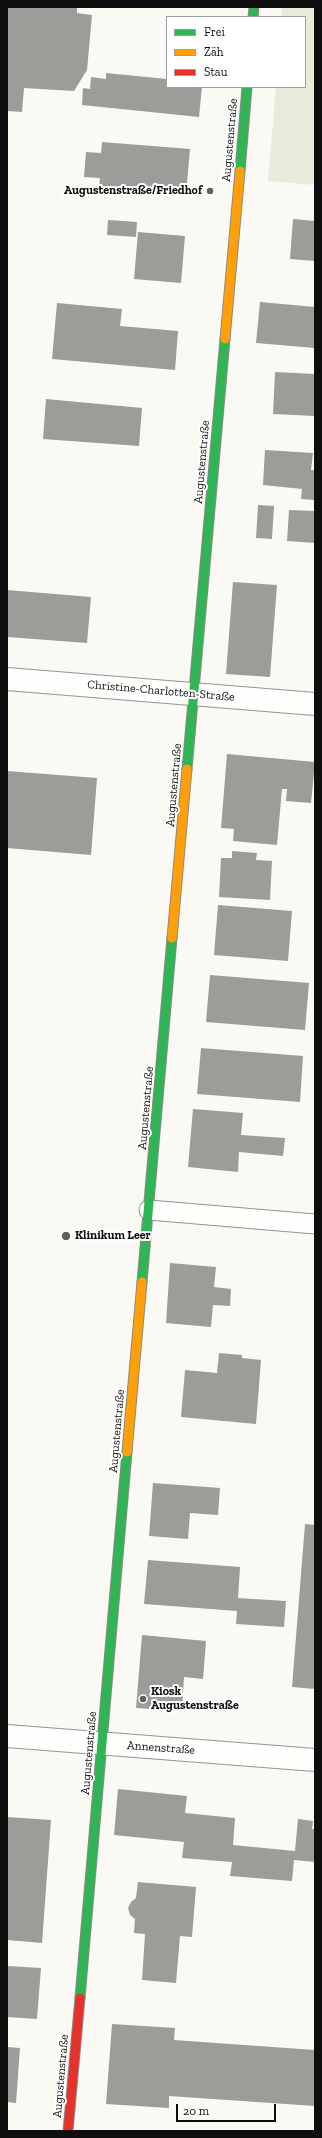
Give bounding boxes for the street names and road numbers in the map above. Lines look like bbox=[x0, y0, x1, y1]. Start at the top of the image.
street label: Augustenstraße bbox=[219, 98, 241, 182]
street label: Augustenstraße bbox=[191, 420, 213, 504]
street label: Christine-Charlotten-Straße bbox=[87, 677, 235, 705]
street label: Augustenstraße bbox=[163, 743, 185, 827]
street label: Augustenstraße bbox=[135, 1066, 157, 1150]
street label: Augustenstraße bbox=[106, 1389, 128, 1473]
street label: Augustenstraße bbox=[78, 1711, 100, 1795]
street label: Annenstraße bbox=[127, 1738, 195, 1758]
street label: Augustenstraße bbox=[50, 2034, 72, 2118]

